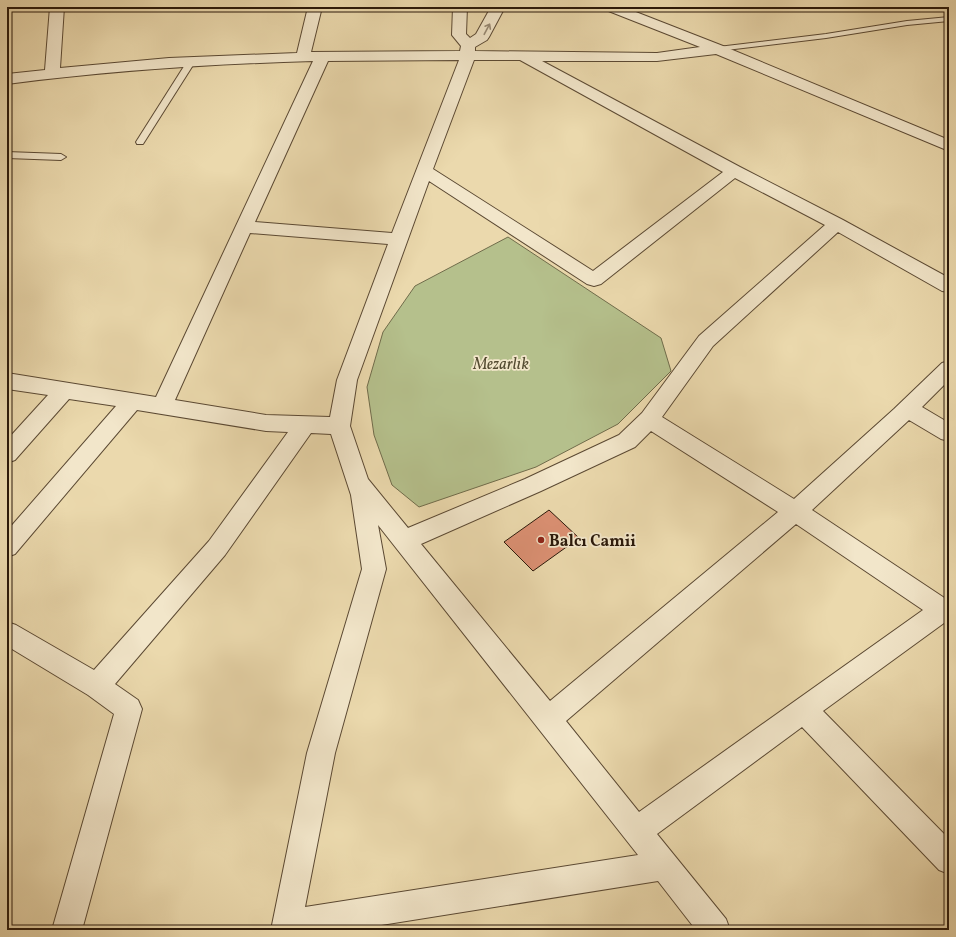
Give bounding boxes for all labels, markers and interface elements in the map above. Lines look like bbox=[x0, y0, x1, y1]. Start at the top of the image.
one-way arrow bbox=[483, 23, 491, 35]
park label: Mezarlık bbox=[472, 354, 529, 376]
place label: Balcı Camii bbox=[549, 531, 636, 553]
marker: Balcı Camii bbox=[536, 535, 546, 545]

